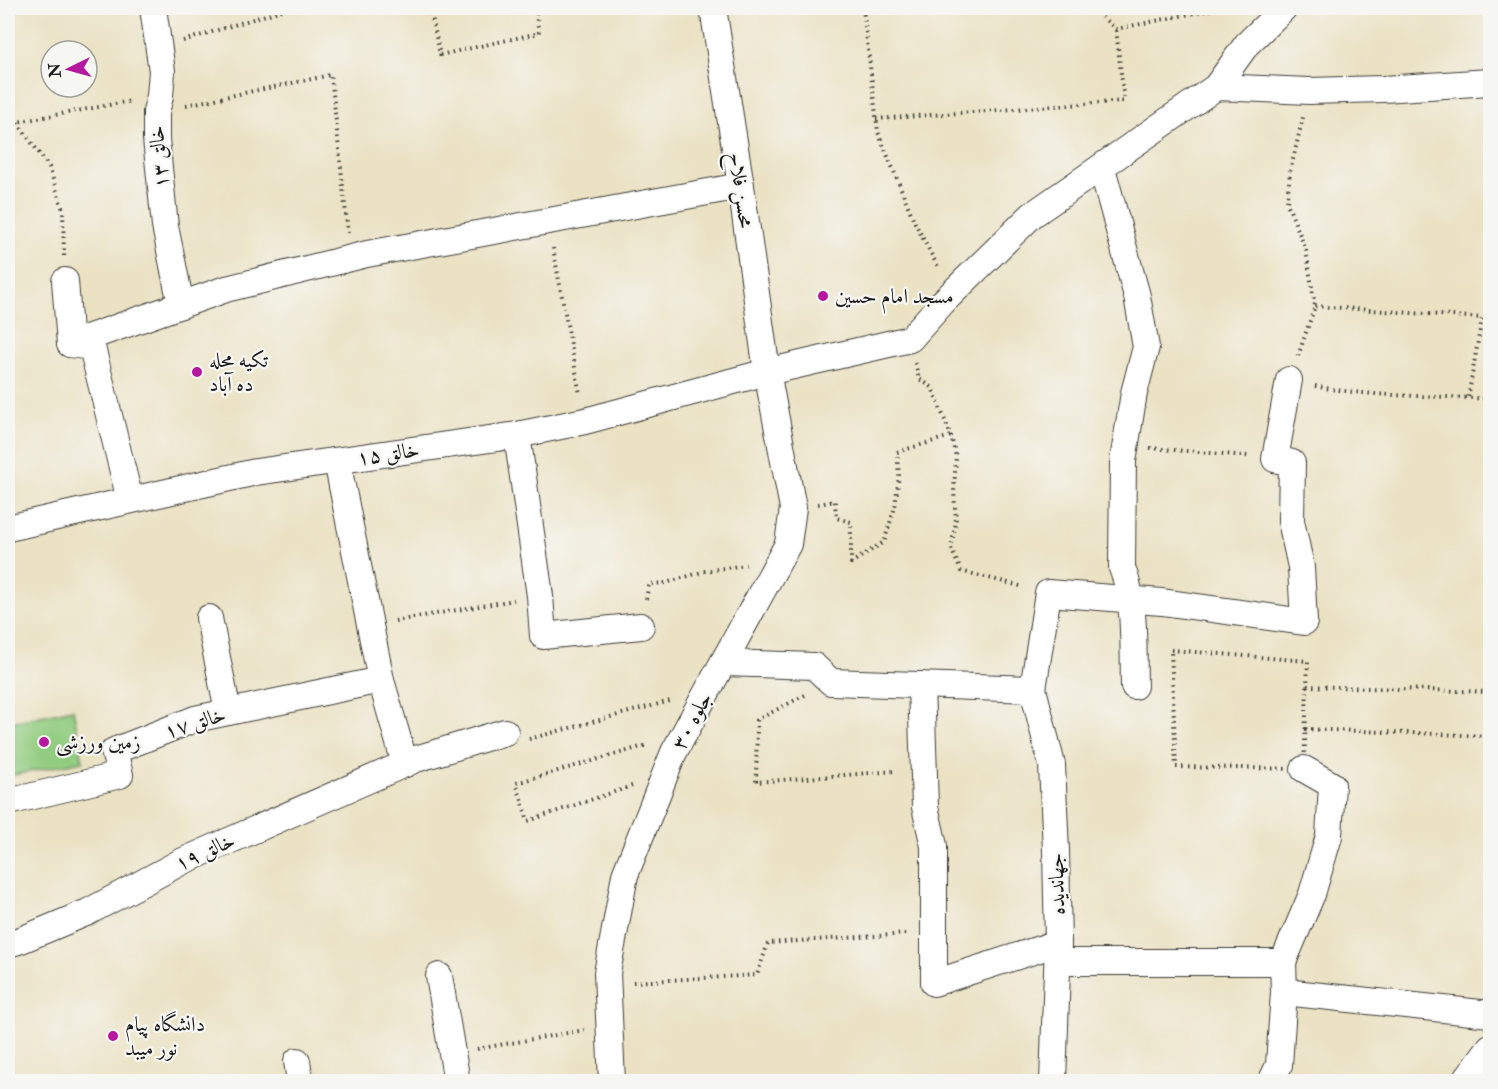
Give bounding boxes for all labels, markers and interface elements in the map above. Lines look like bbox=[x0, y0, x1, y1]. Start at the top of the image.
north arrow bbox=[39, 39, 99, 99]
text: N bbox=[44, 62, 66, 79]
street label: خالق ۱۳ bbox=[143, 124, 175, 190]
street label: محسن فلاح bbox=[717, 150, 760, 231]
place label: مسجد امام حسین bbox=[835, 283, 954, 314]
marker: مسجد امام حسین bbox=[816, 289, 830, 303]
place label: تکیه محله ده آباد bbox=[209, 347, 269, 398]
marker: تکیه محله ده آباد bbox=[190, 365, 204, 379]
street label: خالق ۱۵ bbox=[355, 436, 421, 472]
street label: جلوه ۳۰ bbox=[666, 688, 718, 754]
street label: خالق ۱۷ bbox=[161, 701, 229, 745]
place label: زمین ورزشی bbox=[56, 729, 141, 757]
marker: زمین ورزشی bbox=[37, 735, 51, 749]
street label: خالق ۱۹ bbox=[171, 827, 239, 877]
street label: جهاندیده bbox=[1042, 853, 1072, 915]
place label: دانشگاه پیام نور میبد bbox=[125, 1011, 205, 1062]
marker: دانشگاه پیام نور میبد bbox=[106, 1029, 120, 1043]

